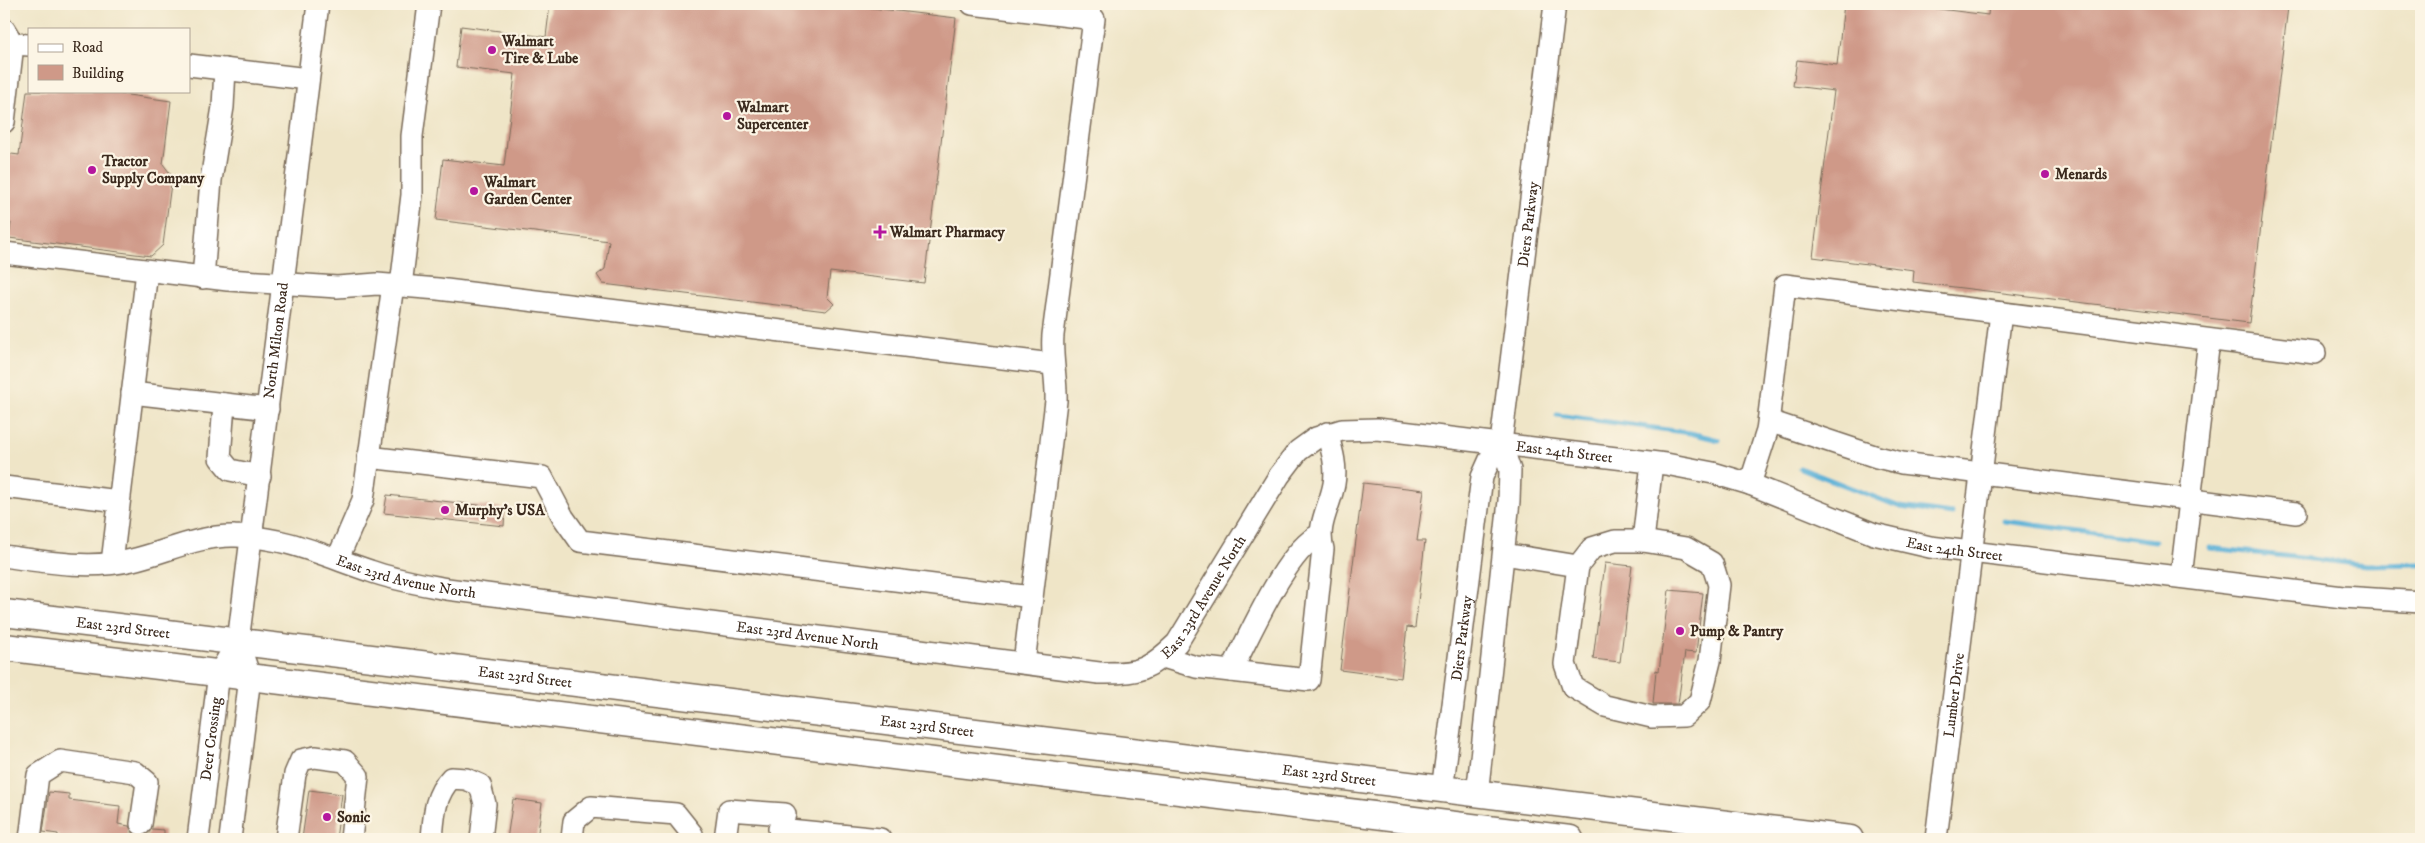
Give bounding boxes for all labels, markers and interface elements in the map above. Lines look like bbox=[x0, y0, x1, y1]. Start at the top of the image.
legend bbox=[28, 28, 190, 92]
place label: Walmart Tire & Lube bbox=[501, 32, 579, 68]
text: Road bbox=[72, 38, 104, 57]
marker: Walmart Tire & Lube bbox=[486, 44, 498, 56]
text: Building bbox=[72, 64, 124, 83]
place label: Walmart Supercenter bbox=[736, 98, 809, 134]
marker: Walmart Supercenter bbox=[721, 110, 733, 122]
place label: Tractor Supply Company bbox=[101, 152, 205, 188]
marker: Tractor Supply Company bbox=[86, 164, 98, 176]
place label: Menards bbox=[2055, 165, 2107, 184]
marker: Menards bbox=[2039, 168, 2051, 180]
place label: Walmart Garden Center bbox=[483, 173, 572, 209]
street label: Diers Parkway bbox=[1514, 180, 1543, 268]
marker: Walmart Garden Center bbox=[468, 185, 480, 197]
place label: Walmart Pharmacy bbox=[889, 223, 1006, 242]
marker: Walmart Pharmacy bbox=[874, 226, 886, 238]
street label: North Milton Road bbox=[260, 281, 293, 400]
street label: East 24th Street bbox=[1515, 437, 1614, 467]
place label: Murphy's USA bbox=[455, 501, 545, 520]
marker: Murphy's USA bbox=[439, 504, 451, 516]
street label: East 23rd Avenue North bbox=[1157, 532, 1251, 663]
street label: East 24th Street bbox=[1904, 533, 2004, 566]
street label: East 23rd Avenue North bbox=[334, 551, 477, 603]
street label: Diers Parkway bbox=[1447, 593, 1477, 682]
street label: East 23rd Street bbox=[75, 613, 171, 643]
street label: East 23rd Avenue North bbox=[735, 617, 880, 655]
place label: Pump & Pantry bbox=[1690, 622, 1784, 641]
marker: Pump & Pantry bbox=[1674, 625, 1686, 637]
street label: Lumber Drive bbox=[1940, 652, 1969, 738]
street label: East 23rd Street bbox=[477, 662, 573, 693]
street label: Deer Crossing bbox=[196, 695, 226, 782]
street label: East 23rd Street bbox=[879, 711, 975, 742]
street label: East 23rd Street bbox=[1281, 761, 1377, 791]
place label: Sonic bbox=[337, 808, 371, 827]
marker: Sonic bbox=[321, 811, 333, 823]

